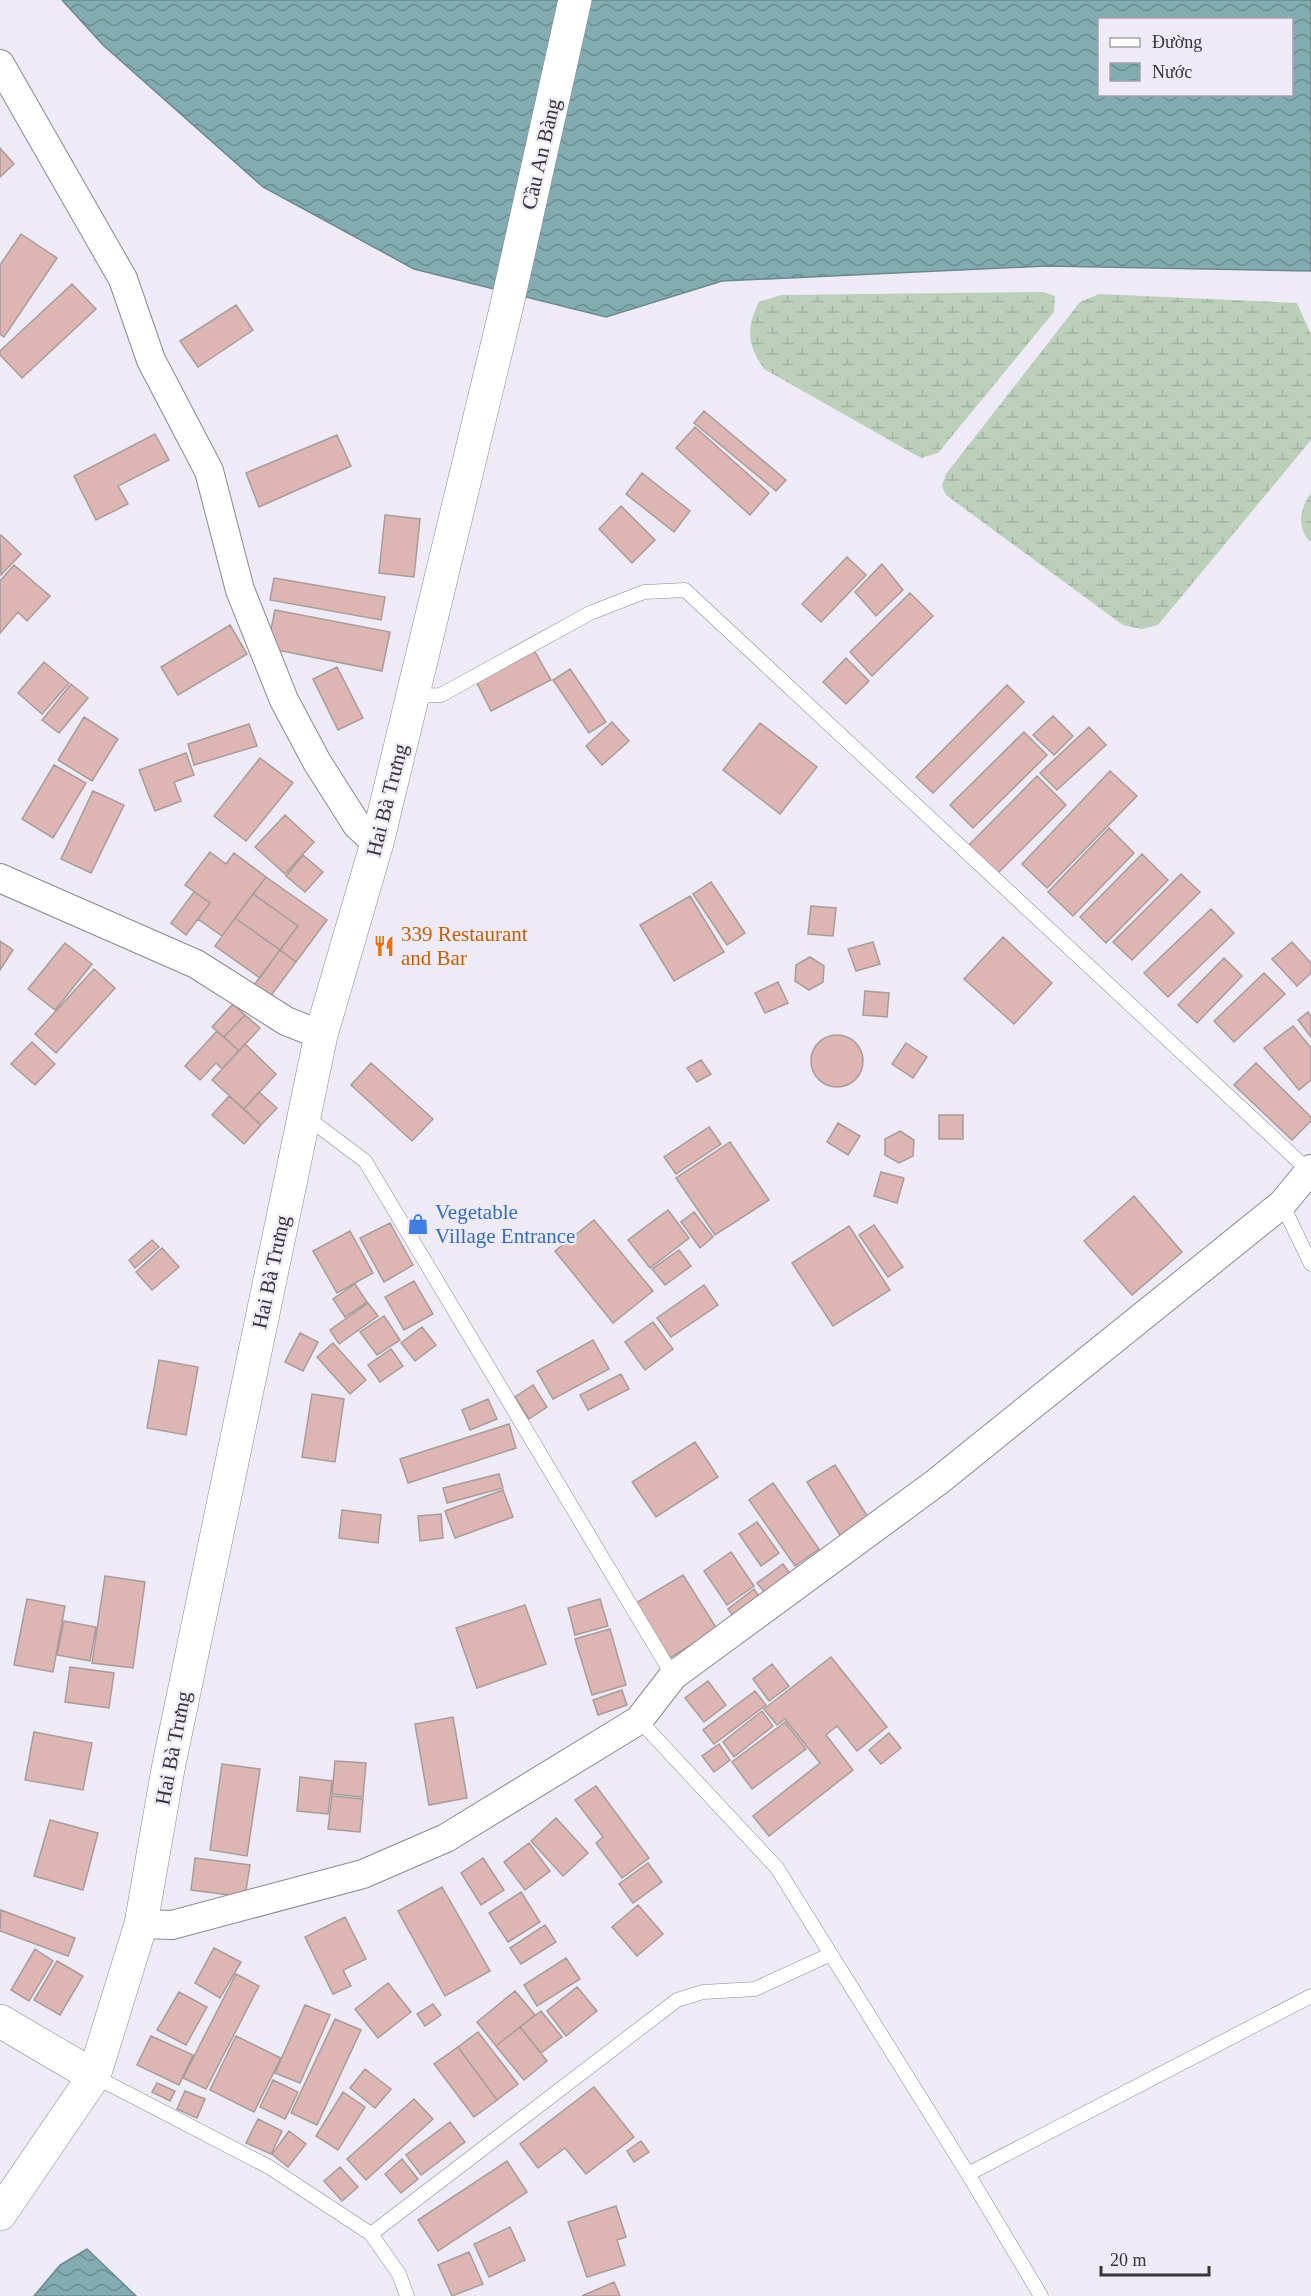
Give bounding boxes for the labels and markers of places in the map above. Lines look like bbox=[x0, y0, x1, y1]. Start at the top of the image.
place label: 339 Restaurant and Bar bbox=[401, 922, 528, 970]
restaurant icon: 339 Restaurant and Bar bbox=[372, 934, 396, 958]
place label: Vegetable Village Entrance bbox=[435, 1200, 575, 1248]
shop icon: Vegetable Village Entrance bbox=[406, 1212, 430, 1236]

